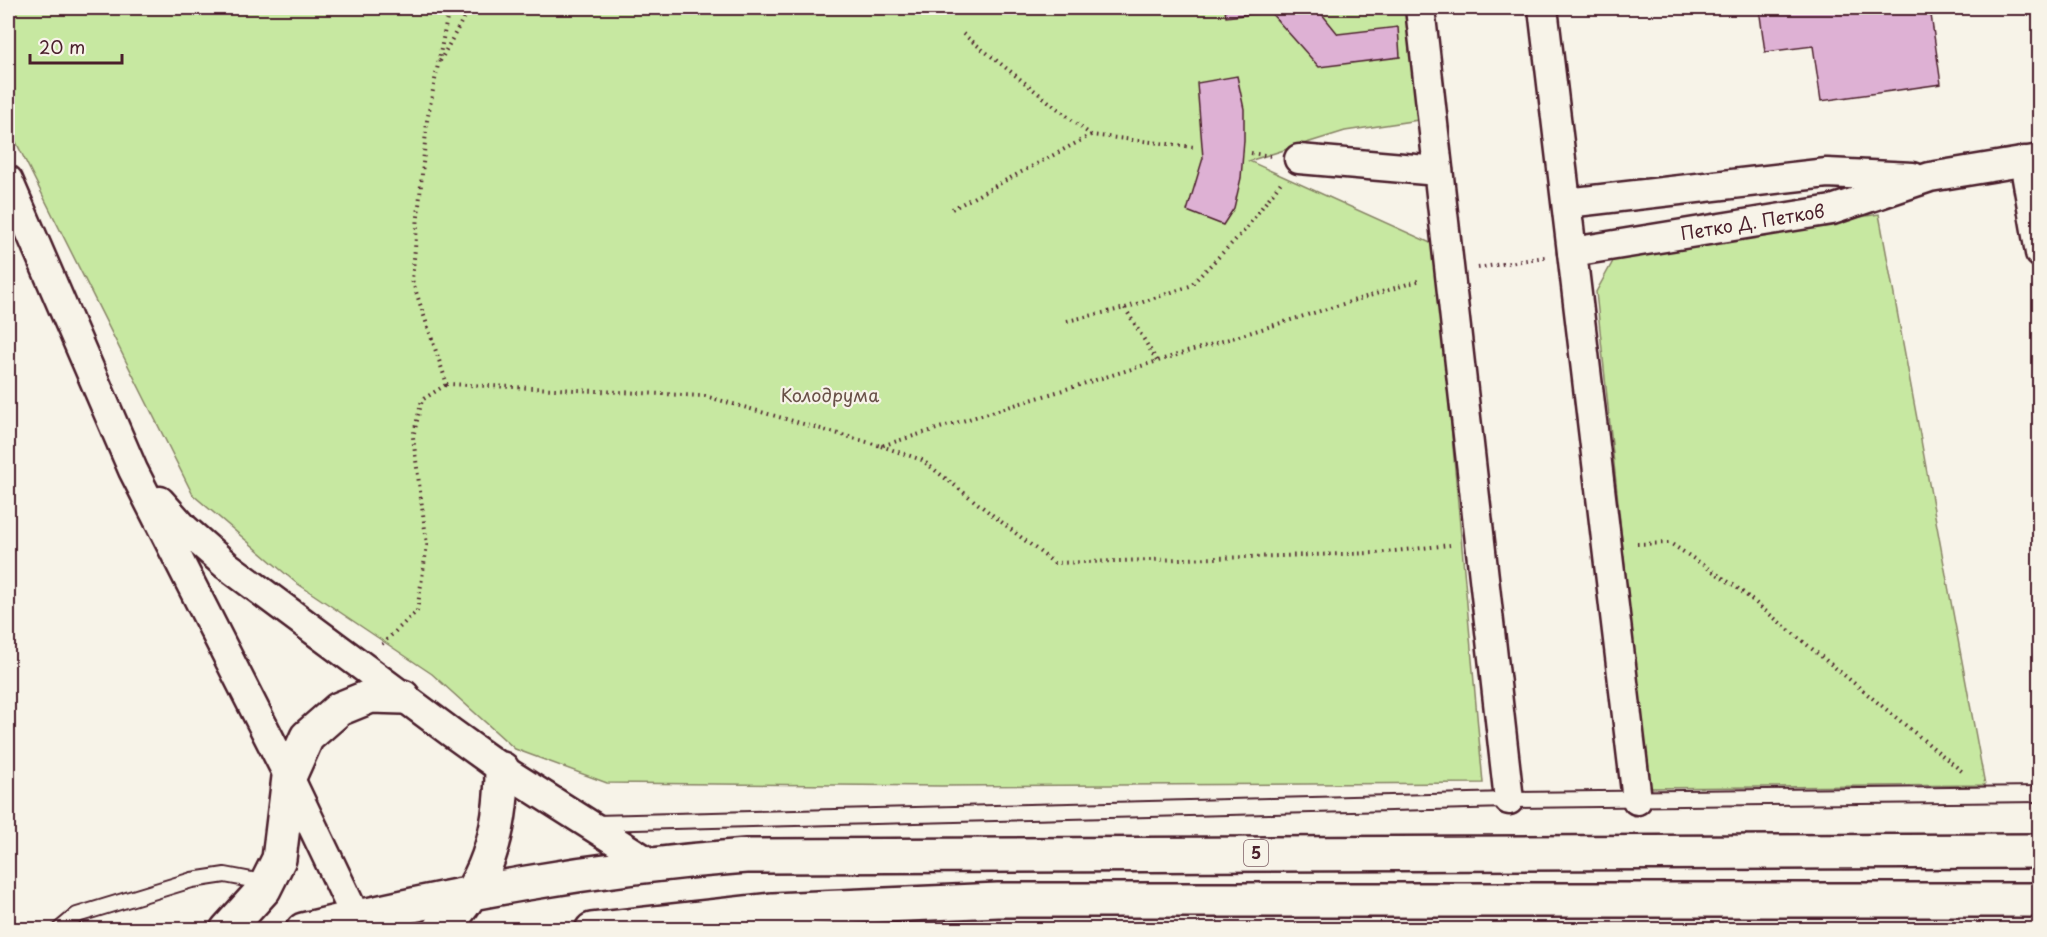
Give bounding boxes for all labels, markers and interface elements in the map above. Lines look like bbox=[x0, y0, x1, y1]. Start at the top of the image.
scale bar bbox=[30, 27, 122, 65]
text: 20 m bbox=[39, 33, 85, 60]
street label: Петко Д. Петков bbox=[1678, 196, 1826, 246]
park label: Колодрума bbox=[781, 381, 879, 408]
road number: 5 bbox=[1244, 840, 1268, 866]

